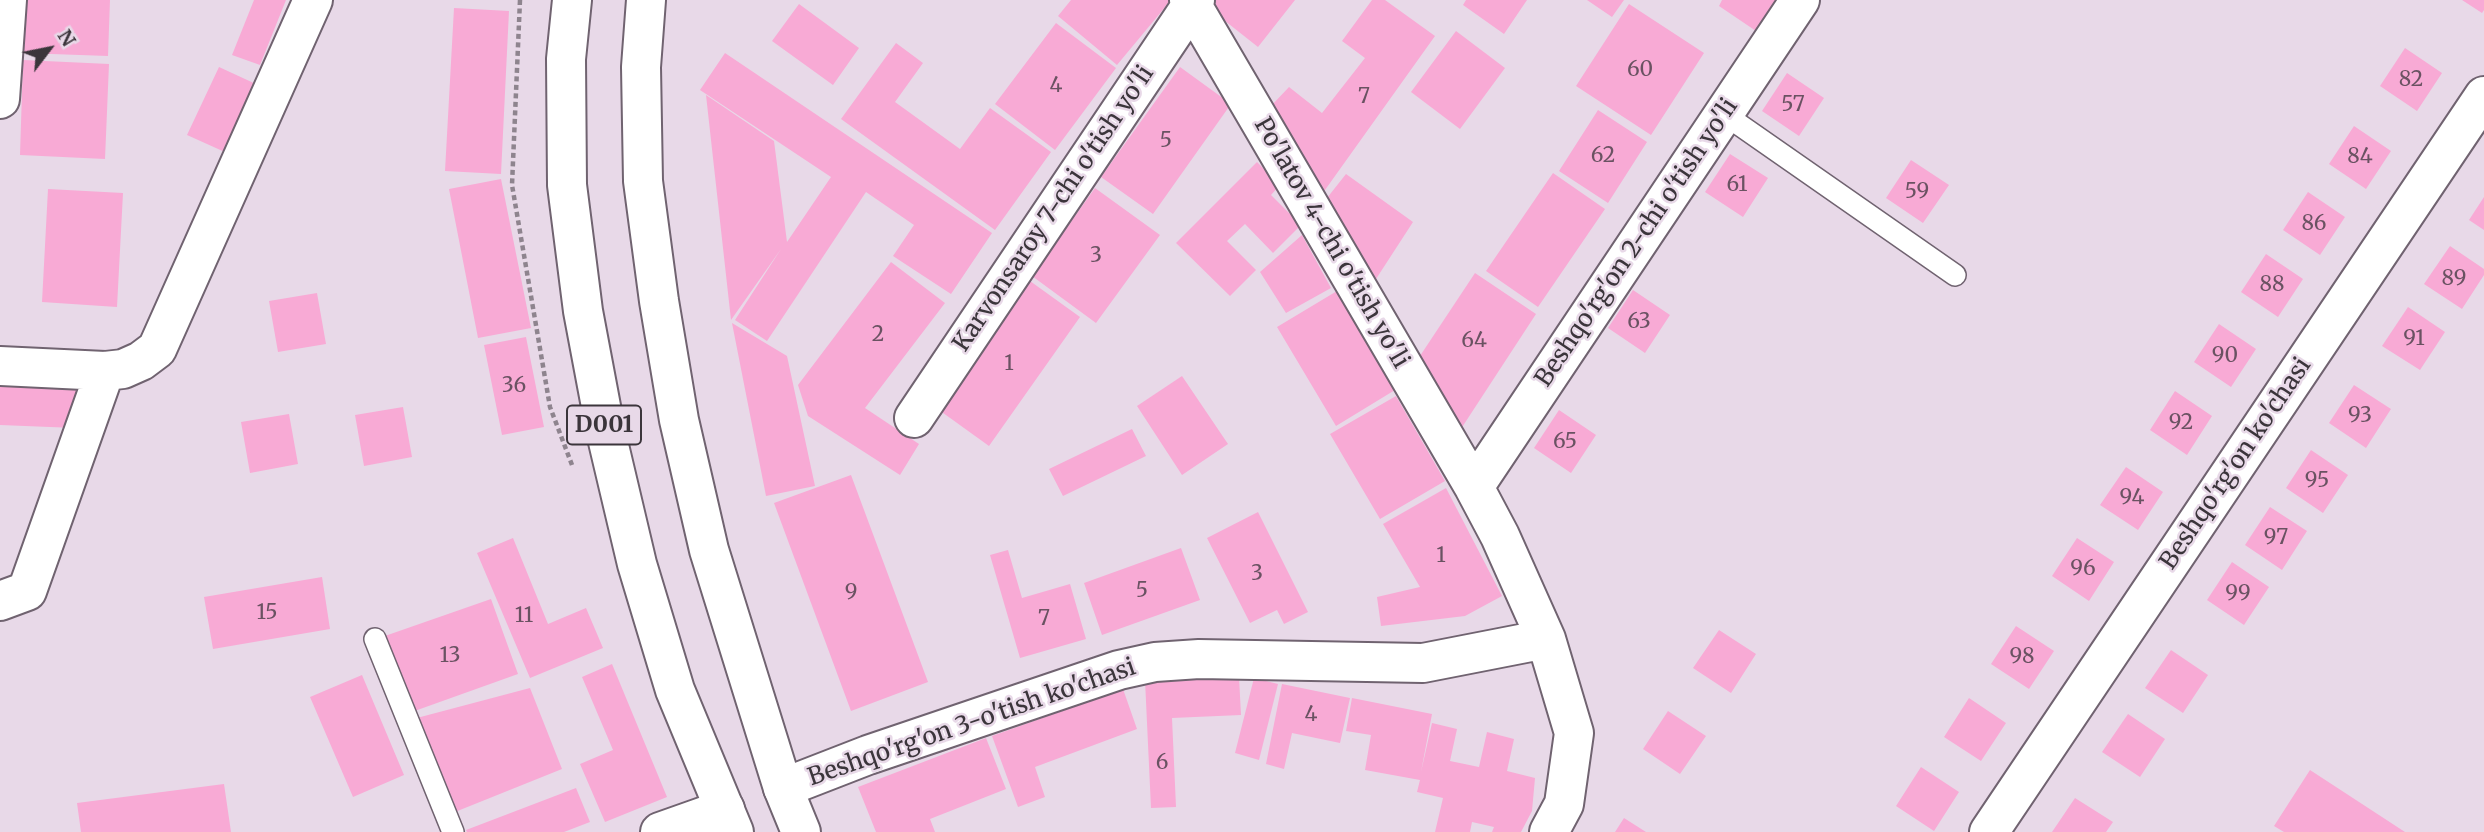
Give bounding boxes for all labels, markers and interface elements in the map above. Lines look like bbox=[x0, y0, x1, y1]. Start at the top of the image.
north arrow bbox=[14, 14, 84, 84]
text: N bbox=[53, 25, 81, 51]
house number: 60 bbox=[1627, 57, 1653, 83]
street label: Karvonsaroy 7-chi o'tish yo'li bbox=[948, 61, 1160, 357]
house number: 82 bbox=[2399, 67, 2423, 93]
house number: 4 bbox=[1050, 73, 1062, 99]
house number: 7 bbox=[1358, 84, 1370, 110]
house number: 57 bbox=[1781, 92, 1805, 118]
street label: Beshqo'rg'on 2-chi o'tish yo'li bbox=[1530, 93, 1744, 393]
street label: Po'latov 4-chi o'tish yo'li bbox=[1247, 113, 1415, 373]
house number: 5 bbox=[1160, 128, 1172, 154]
house number: 62 bbox=[1591, 143, 1615, 169]
house number: 84 bbox=[2347, 144, 2373, 170]
house number: 61 bbox=[1727, 172, 1747, 198]
house number: 59 bbox=[1905, 179, 1929, 205]
house number: 86 bbox=[2301, 211, 2327, 237]
house number: 3 bbox=[1090, 243, 1102, 269]
house number: 89 bbox=[2442, 266, 2466, 292]
house number: 88 bbox=[2260, 272, 2284, 298]
house number: 63 bbox=[1627, 309, 1651, 335]
house number: 2 bbox=[872, 322, 884, 348]
house number: 91 bbox=[2403, 326, 2425, 352]
house number: 64 bbox=[1461, 328, 1487, 354]
house number: 90 bbox=[2212, 343, 2238, 369]
house number: 1 bbox=[1004, 351, 1014, 377]
street label: Beshqo'rg'on ko'chasi bbox=[2154, 353, 2318, 575]
house number: 36 bbox=[502, 373, 526, 399]
house number: 93 bbox=[2348, 403, 2372, 429]
road number: D001 bbox=[567, 406, 641, 444]
house number: 92 bbox=[2169, 410, 2193, 436]
house number: 65 bbox=[1553, 429, 1577, 455]
house number: 95 bbox=[2305, 468, 2329, 494]
house number: 94 bbox=[2119, 485, 2145, 511]
house number: 97 bbox=[2264, 525, 2288, 551]
house number: 1 bbox=[1436, 543, 1446, 569]
house number: 96 bbox=[2070, 556, 2096, 582]
house number: 3 bbox=[1251, 561, 1263, 587]
house number: 5 bbox=[1136, 578, 1148, 604]
house number: 9 bbox=[845, 580, 857, 606]
house number: 99 bbox=[2225, 581, 2251, 607]
house number: 15 bbox=[256, 600, 278, 626]
house number: 11 bbox=[515, 603, 533, 629]
house number: 7 bbox=[1038, 606, 1050, 632]
house number: 13 bbox=[440, 643, 460, 669]
house number: 98 bbox=[2010, 644, 2034, 670]
street label: Beshqo'rg'on 3-o'tish ko'chasi bbox=[804, 653, 1140, 793]
house number: 4 bbox=[1305, 702, 1317, 728]
house number: 6 bbox=[1156, 750, 1168, 776]

